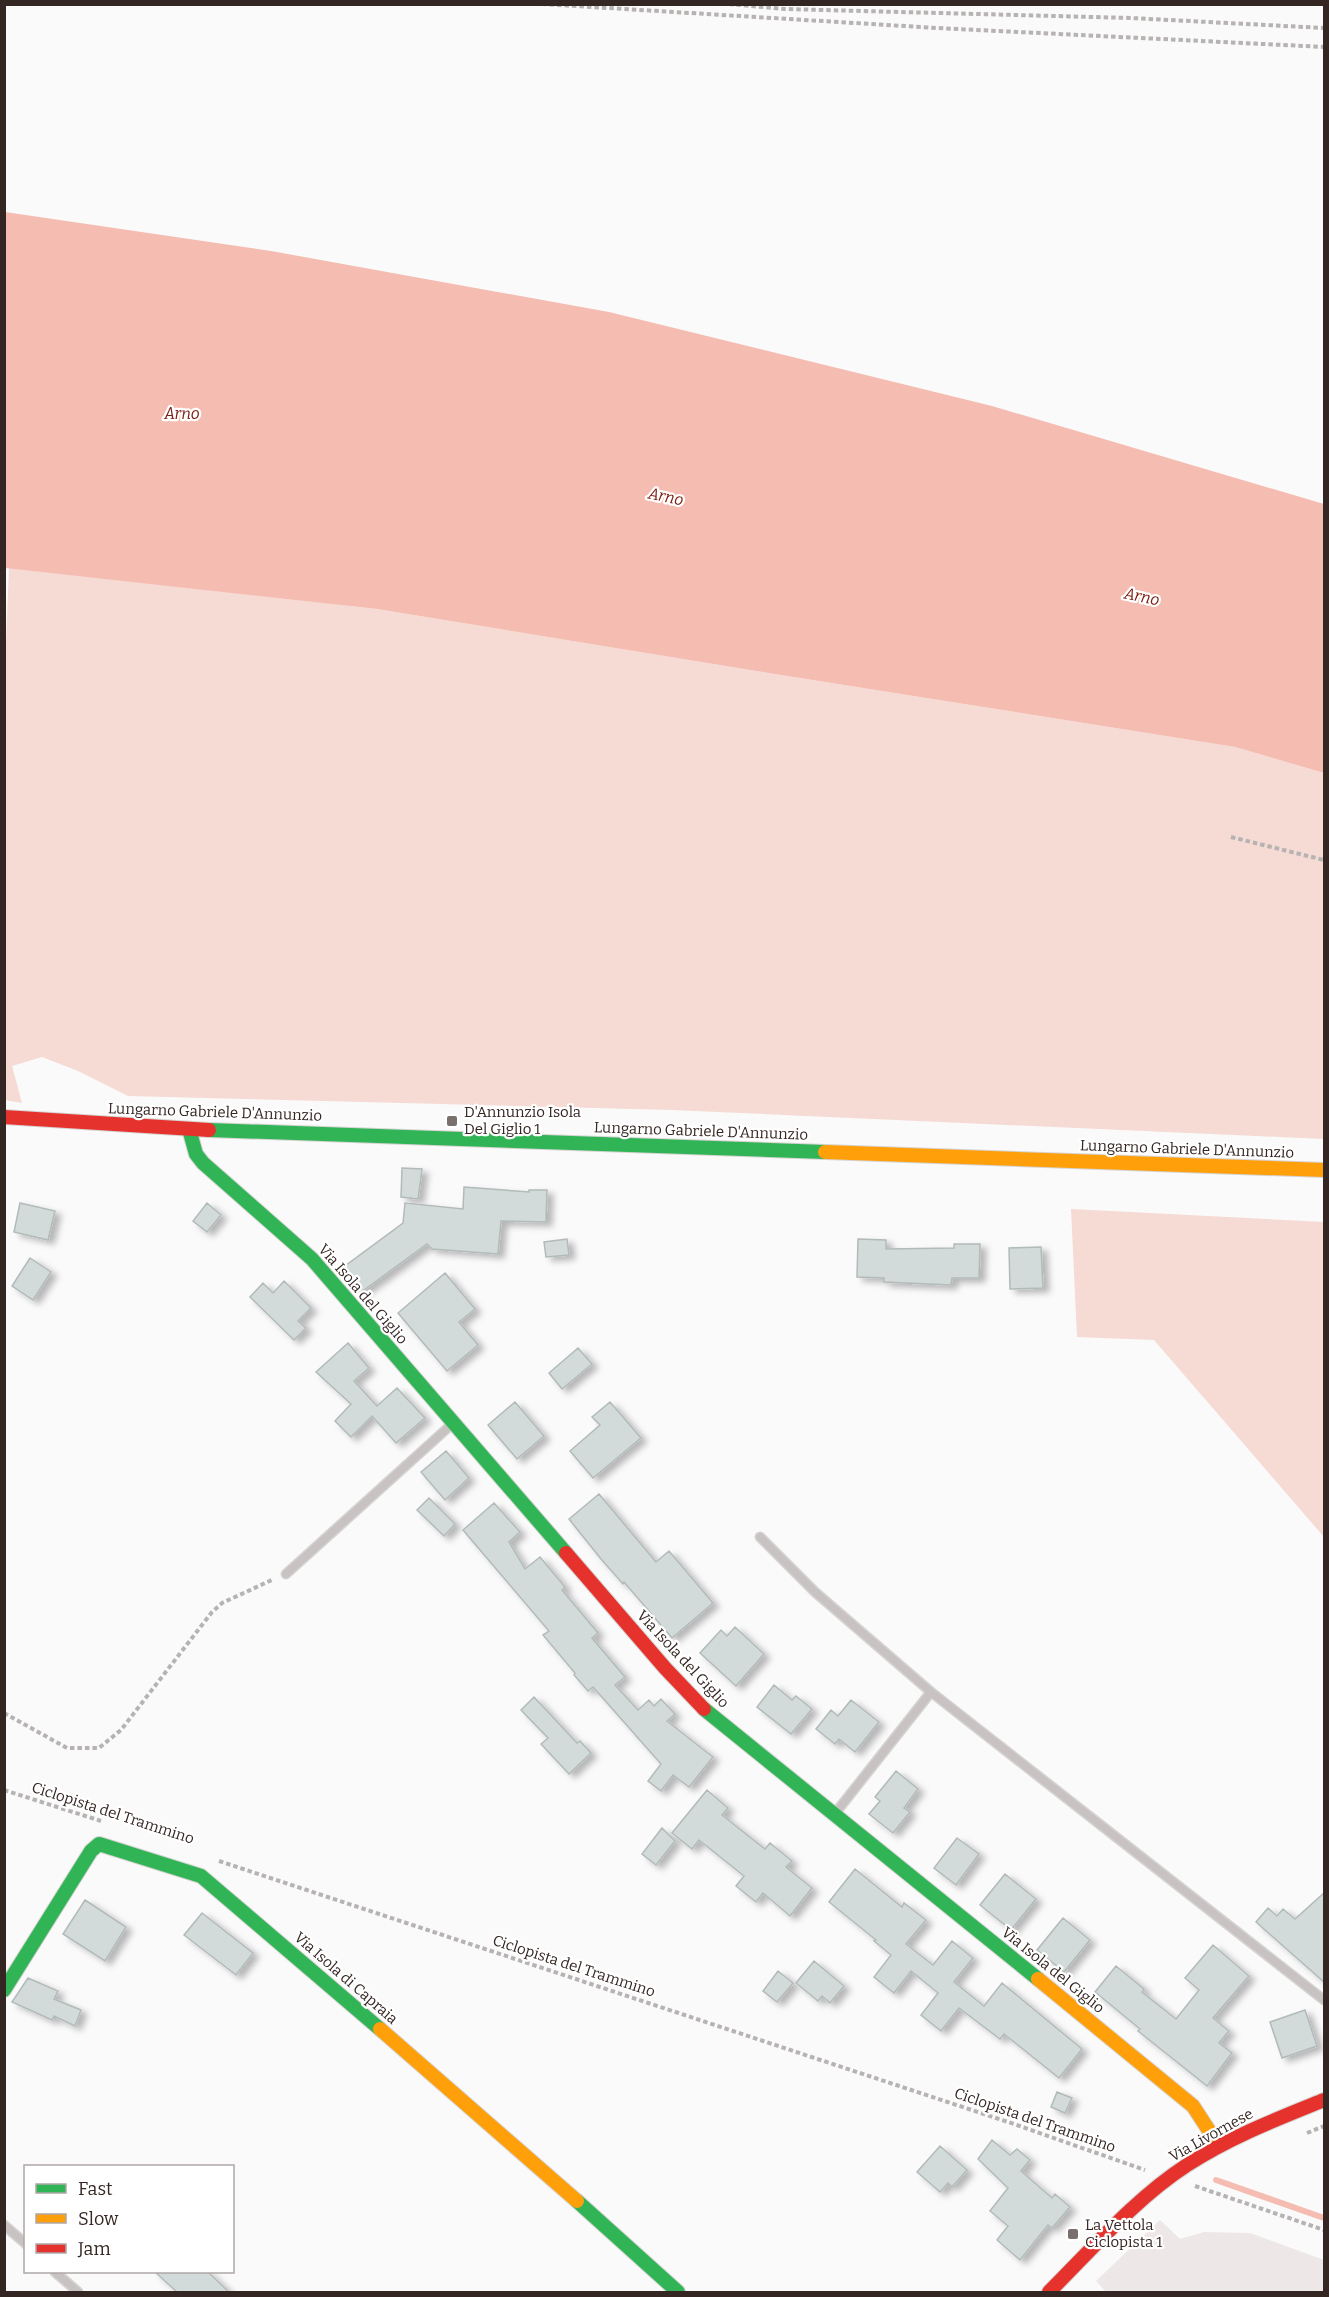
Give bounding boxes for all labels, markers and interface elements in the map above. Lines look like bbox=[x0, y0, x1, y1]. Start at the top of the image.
water label: Arno bbox=[163, 404, 200, 423]
water label: Arno bbox=[646, 483, 685, 509]
water label: Arno bbox=[1122, 583, 1161, 609]
street label: Lungarno Gabriele D'Annunzio bbox=[108, 1099, 322, 1125]
place label: D'Annunzio Isola Del Giglio 1 bbox=[464, 1103, 581, 1138]
marker: D'Annunzio Isola Del Giglio 1 bbox=[445, 1114, 459, 1128]
street label: Lungarno Gabriele D'Annunzio bbox=[594, 1118, 808, 1144]
street label: Lungarno Gabriele D'Annunzio bbox=[1080, 1136, 1294, 1162]
street label: Via Isola del Giglio bbox=[315, 1240, 411, 1348]
street label: Via Isola del Giglio bbox=[633, 1606, 733, 1712]
street label: Ciclopista del Trammino bbox=[30, 1778, 196, 1848]
street label: Via Isola del Giglio bbox=[998, 1923, 1108, 2017]
street label: Via Isola di Capraia bbox=[291, 1928, 401, 2028]
street label: Ciclopista del Trammino bbox=[491, 1931, 657, 2001]
street label: Ciclopista del Trammino bbox=[952, 2084, 1118, 2156]
street label: Via Livornese bbox=[1166, 2105, 1256, 2165]
legend bbox=[24, 2165, 234, 2273]
text: Fast bbox=[78, 2178, 113, 2200]
text: Slow bbox=[78, 2208, 119, 2230]
place label: La Vettola Ciclopista 1 bbox=[1085, 2216, 1162, 2251]
marker: La Vettola Ciclopista 1 bbox=[1066, 2227, 1080, 2241]
text: Jam bbox=[77, 2238, 111, 2260]

